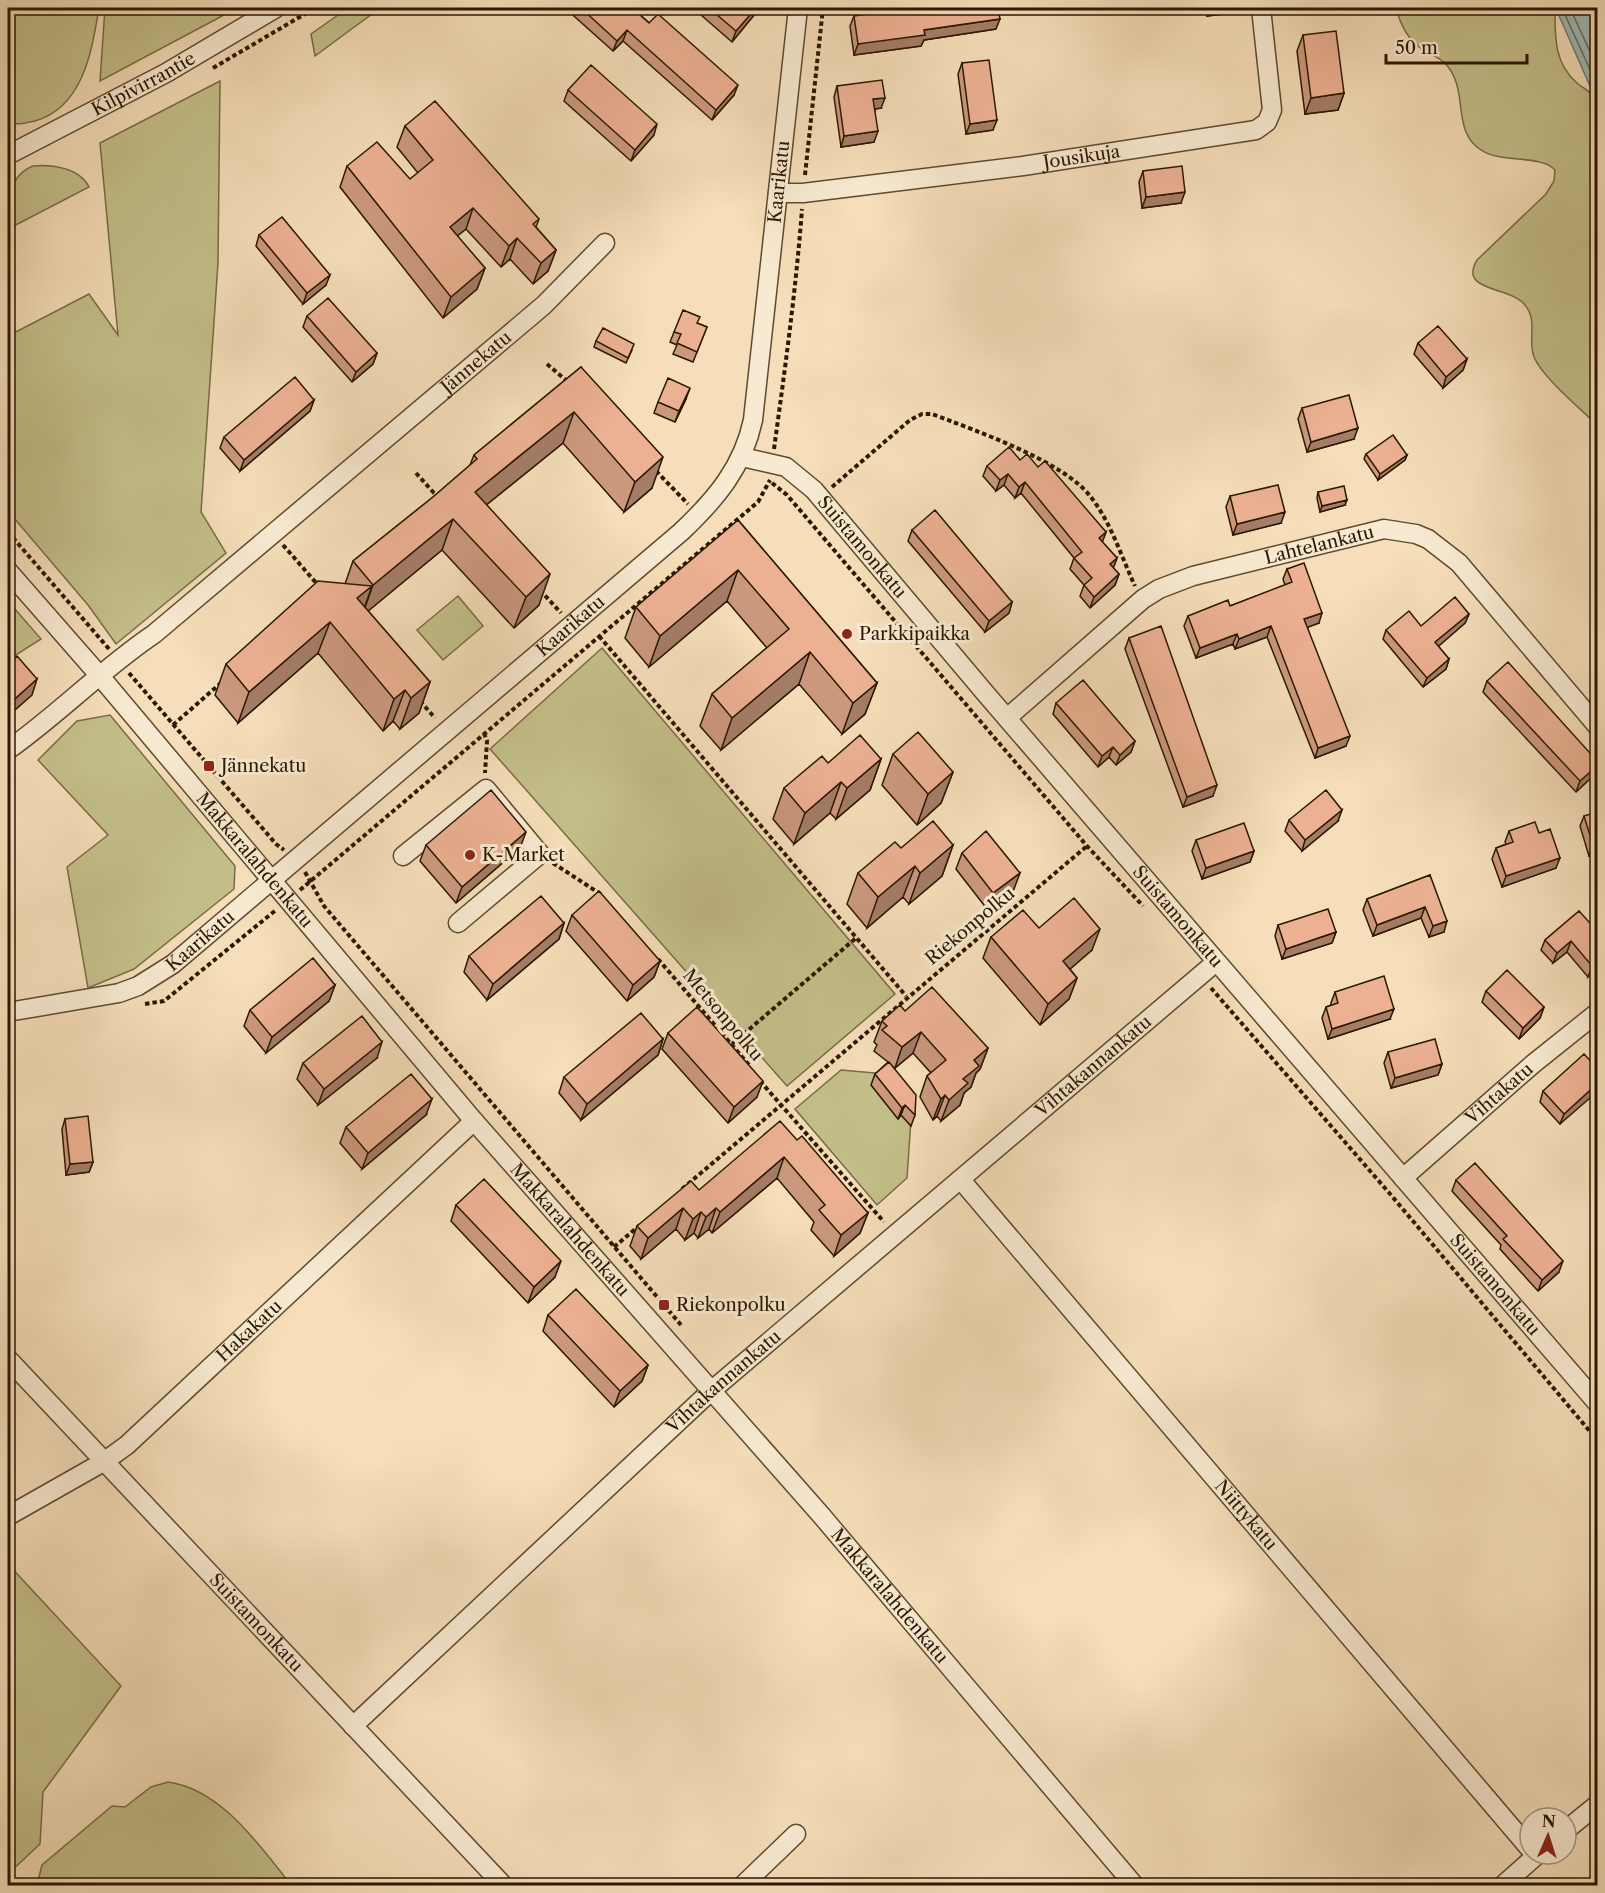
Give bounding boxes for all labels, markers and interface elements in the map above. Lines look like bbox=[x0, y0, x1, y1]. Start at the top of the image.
scale bar bbox=[1386, 27, 1527, 65]
text: 50 m bbox=[1395, 37, 1438, 59]
street label: Kilpivirrantie bbox=[88, 47, 199, 121]
street label: Kaarikatu bbox=[764, 139, 794, 224]
street label: Jousikuja bbox=[1039, 140, 1122, 174]
street label: Jännekatu bbox=[434, 326, 516, 400]
street label: Suistamonkatu bbox=[813, 491, 911, 603]
street label: Lahtelankatu bbox=[1262, 521, 1376, 569]
street label: Kaarikatu bbox=[532, 591, 609, 661]
place label: Parkkipaikka bbox=[859, 623, 971, 645]
marker: Parkkipaikka bbox=[840, 627, 854, 641]
place label: Jännekatu bbox=[218, 755, 306, 777]
marker: Jännekatu bbox=[202, 759, 216, 773]
street label: Makkaralahdenkatu bbox=[191, 788, 318, 932]
place label: K-Market bbox=[482, 844, 565, 866]
marker: K-Market bbox=[463, 848, 477, 862]
street label: Suistamonkatu bbox=[1128, 861, 1228, 972]
street label: Riekonpolku bbox=[921, 882, 1019, 970]
street label: Kaarikatu bbox=[161, 906, 239, 976]
street label: Metsonpolku bbox=[678, 965, 768, 1065]
street label: Vihtakannankatu bbox=[1030, 1011, 1156, 1122]
street label: Vihtakatu bbox=[1460, 1058, 1538, 1130]
street label: Makkaralahdenkatu bbox=[505, 1159, 634, 1301]
street label: Suistamonkatu bbox=[1445, 1229, 1545, 1340]
place label: Riekonpolku bbox=[676, 1294, 786, 1316]
street label: Hakakatu bbox=[212, 1295, 287, 1367]
marker: Riekonpolku bbox=[657, 1298, 671, 1312]
street label: Vihtakannankatu bbox=[661, 1325, 786, 1439]
street label: Niittykatu bbox=[1210, 1476, 1282, 1555]
street label: Makkaralahdenkatu bbox=[826, 1524, 953, 1668]
street label: Suistamonkatu bbox=[205, 1569, 308, 1676]
north arrow bbox=[1518, 1806, 1578, 1866]
text: N bbox=[1541, 1811, 1556, 1831]

